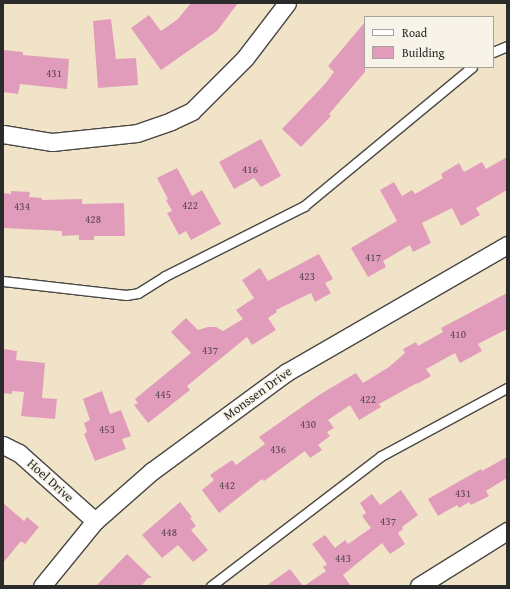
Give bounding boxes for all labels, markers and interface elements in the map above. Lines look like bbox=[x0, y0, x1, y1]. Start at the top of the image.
legend bbox=[364, 16, 494, 68]
text: Road bbox=[402, 24, 427, 41]
text: Building bbox=[402, 44, 445, 61]
house number: 431 bbox=[46, 66, 62, 80]
house number: 416 bbox=[242, 162, 258, 176]
house number: 422 bbox=[182, 198, 198, 212]
house number: 434 bbox=[14, 199, 30, 213]
house number: 428 bbox=[85, 212, 101, 226]
house number: 417 bbox=[365, 250, 381, 264]
house number: 423 bbox=[299, 269, 315, 283]
house number: 410 bbox=[450, 327, 466, 341]
house number: 437 bbox=[202, 343, 218, 357]
street label: Monssen Drive bbox=[221, 364, 295, 424]
house number: 445 bbox=[155, 387, 171, 401]
house number: 422 bbox=[360, 392, 376, 406]
house number: 430 bbox=[300, 417, 316, 431]
house number: 453 bbox=[99, 422, 115, 436]
house number: 436 bbox=[270, 442, 286, 456]
street label: Hoel Drive bbox=[24, 456, 76, 506]
house number: 442 bbox=[219, 478, 235, 492]
house number: 431 bbox=[455, 486, 471, 500]
house number: 437 bbox=[380, 514, 396, 528]
house number: 448 bbox=[161, 525, 177, 539]
house number: 443 bbox=[335, 551, 351, 565]

